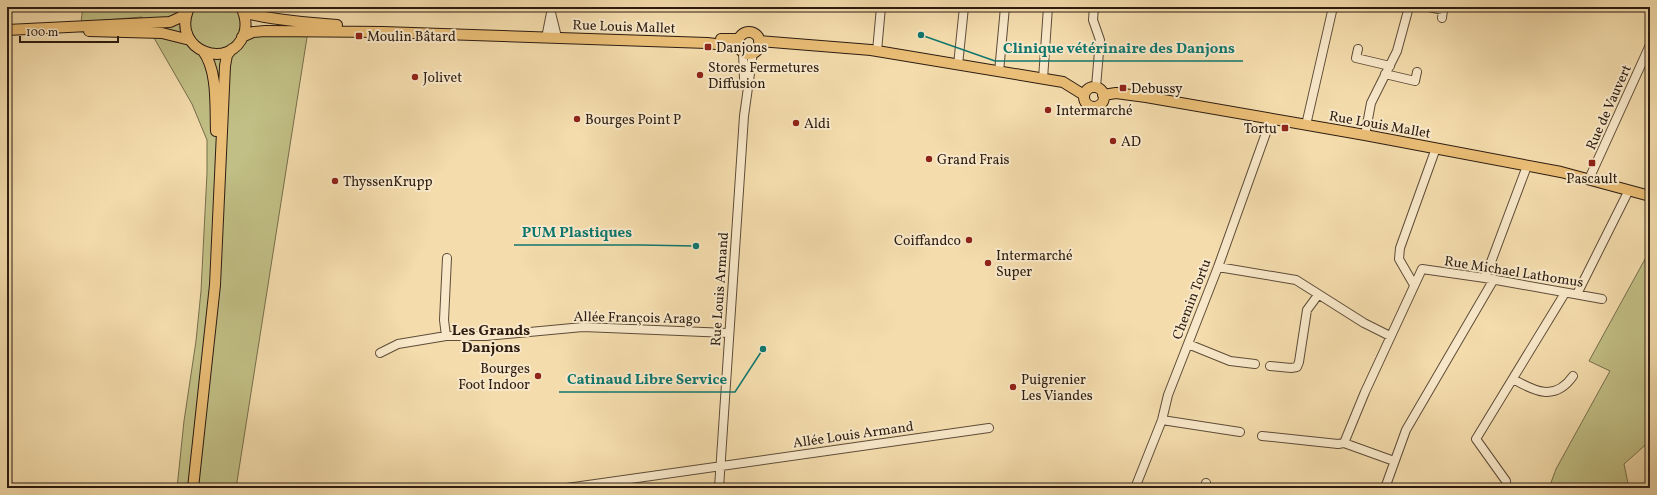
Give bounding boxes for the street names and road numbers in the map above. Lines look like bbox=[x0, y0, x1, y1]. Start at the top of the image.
street label: Rue Louis Mallet bbox=[572, 16, 676, 39]
street label: Rue de Vauvert bbox=[1582, 62, 1637, 153]
street label: Rue Louis Mallet bbox=[1327, 107, 1432, 144]
street label: Rue Louis Armand bbox=[707, 231, 734, 347]
street label: Rue Michael Lathomus bbox=[1443, 252, 1585, 293]
street label: Chemin Tortu bbox=[1168, 256, 1216, 343]
street label: Allée François Arago bbox=[573, 308, 701, 329]
street label: Allée Louis Armand bbox=[792, 418, 915, 453]

